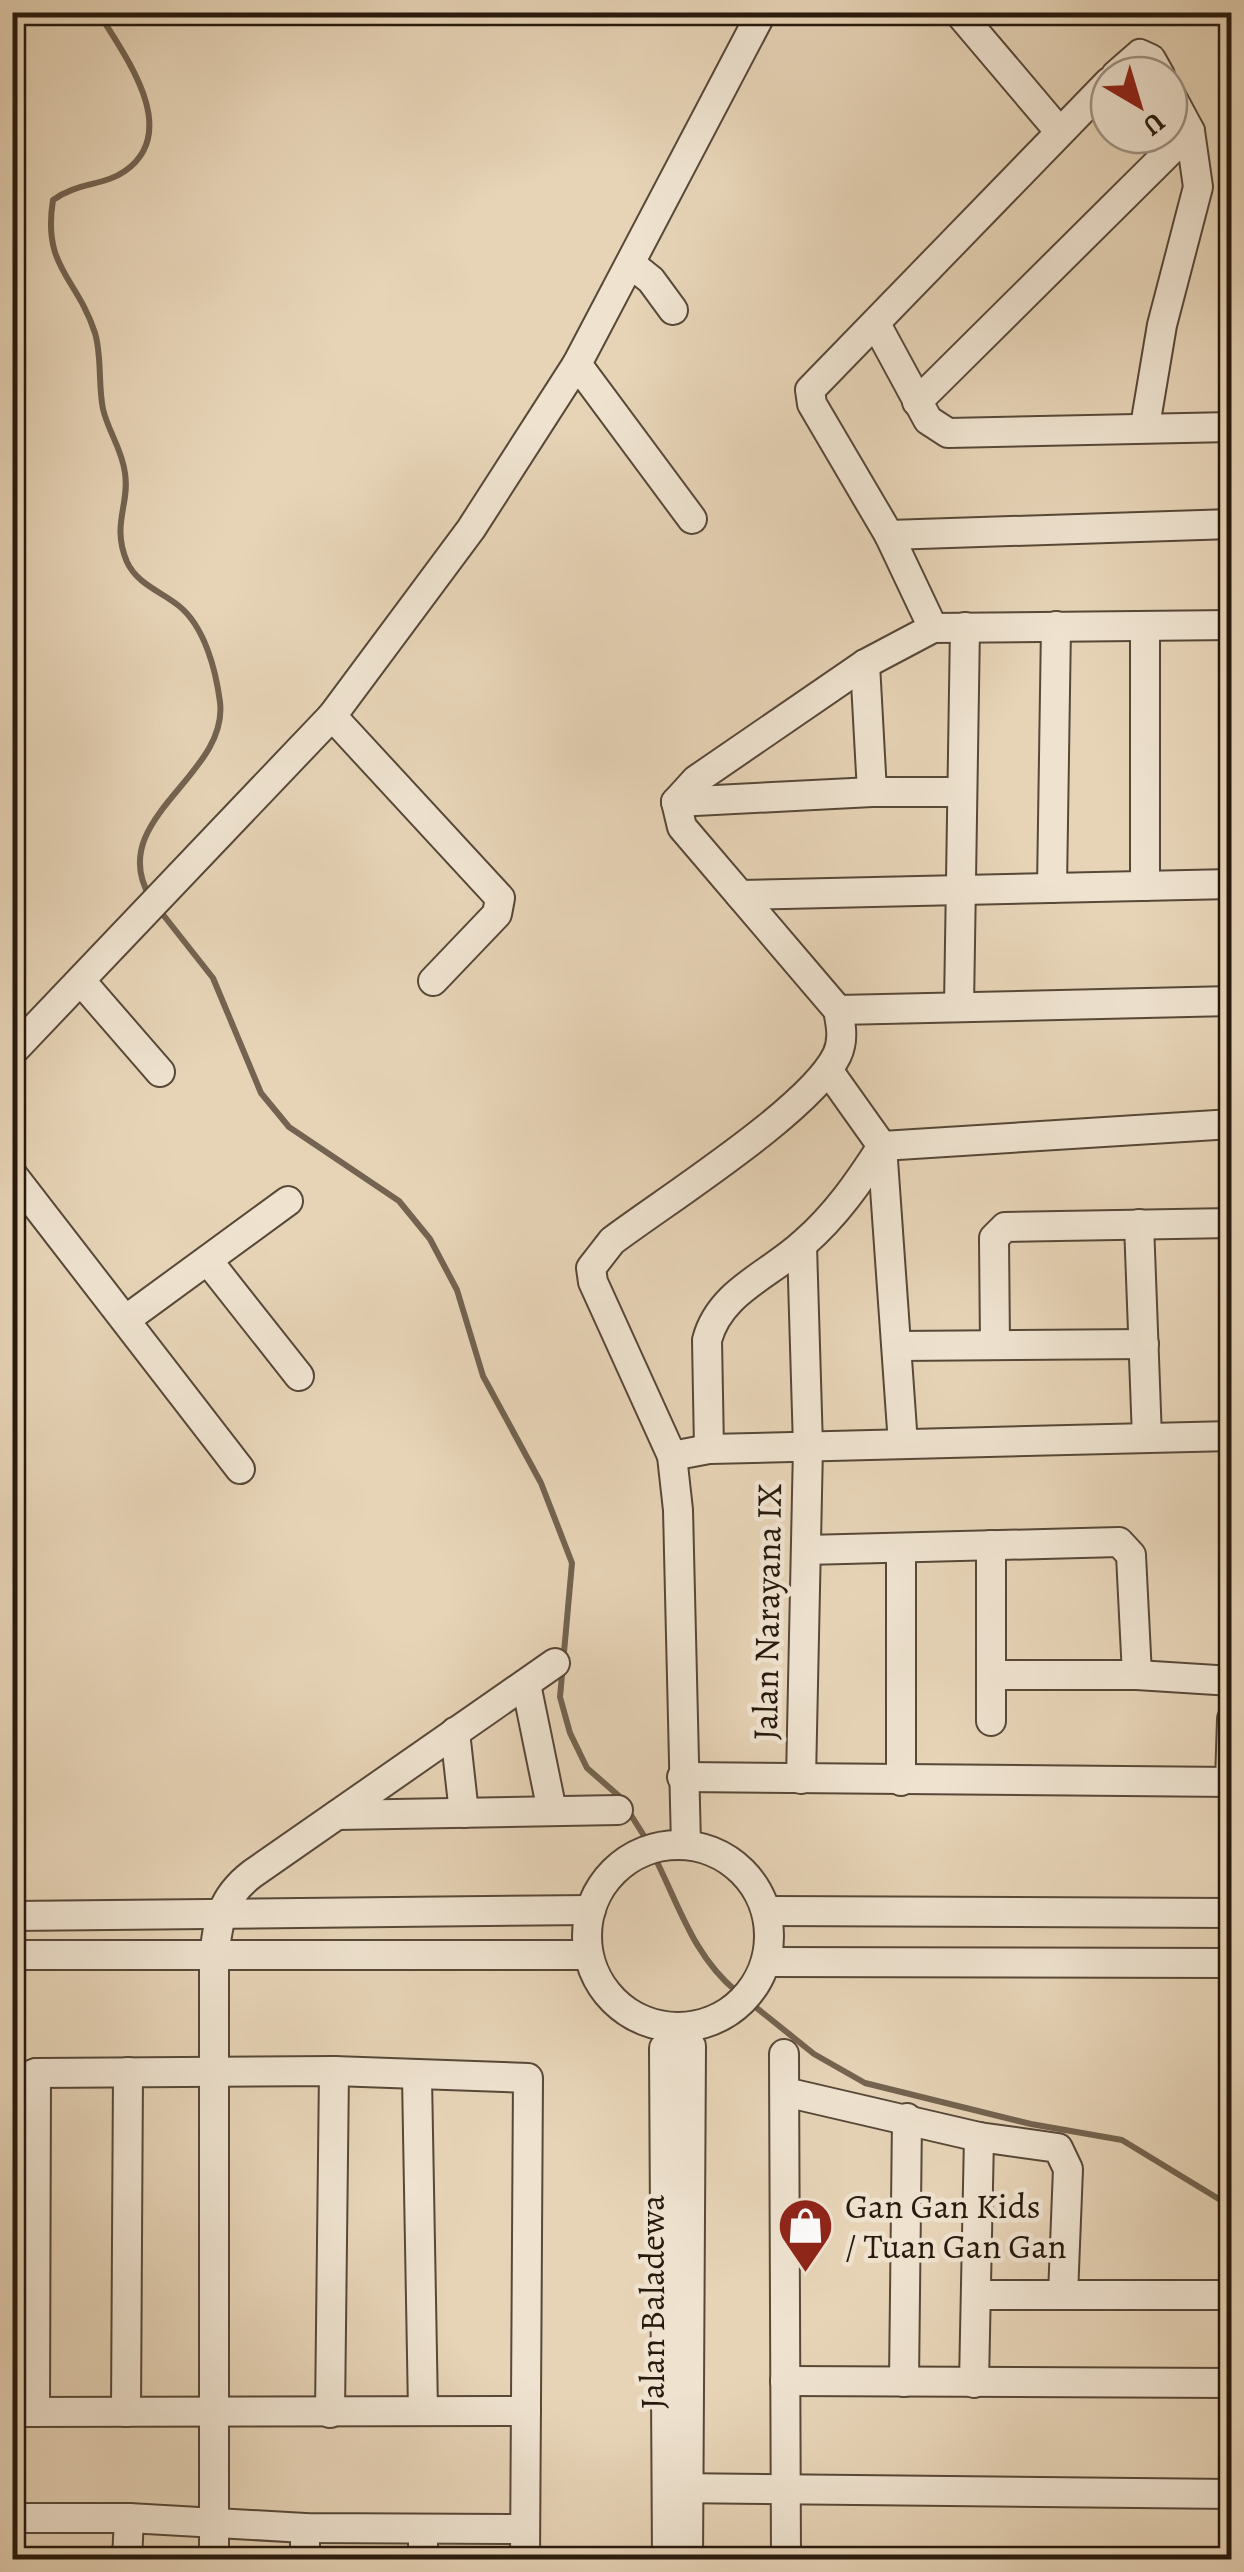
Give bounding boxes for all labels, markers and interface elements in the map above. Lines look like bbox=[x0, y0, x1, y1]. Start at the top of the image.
north arrow bbox=[1089, 55, 1189, 155]
text: U bbox=[1135, 103, 1173, 145]
street label: Jalan Narayana IX bbox=[741, 1483, 793, 1741]
place label: Gan Gan Kids / Tuan Gan Gan bbox=[845, 2182, 1067, 2270]
street label: Jalan Baladewa bbox=[628, 2194, 676, 2409]
shop icon: Gan Gan Kids / Tuan Gan Gan bbox=[776, 2196, 836, 2275]

